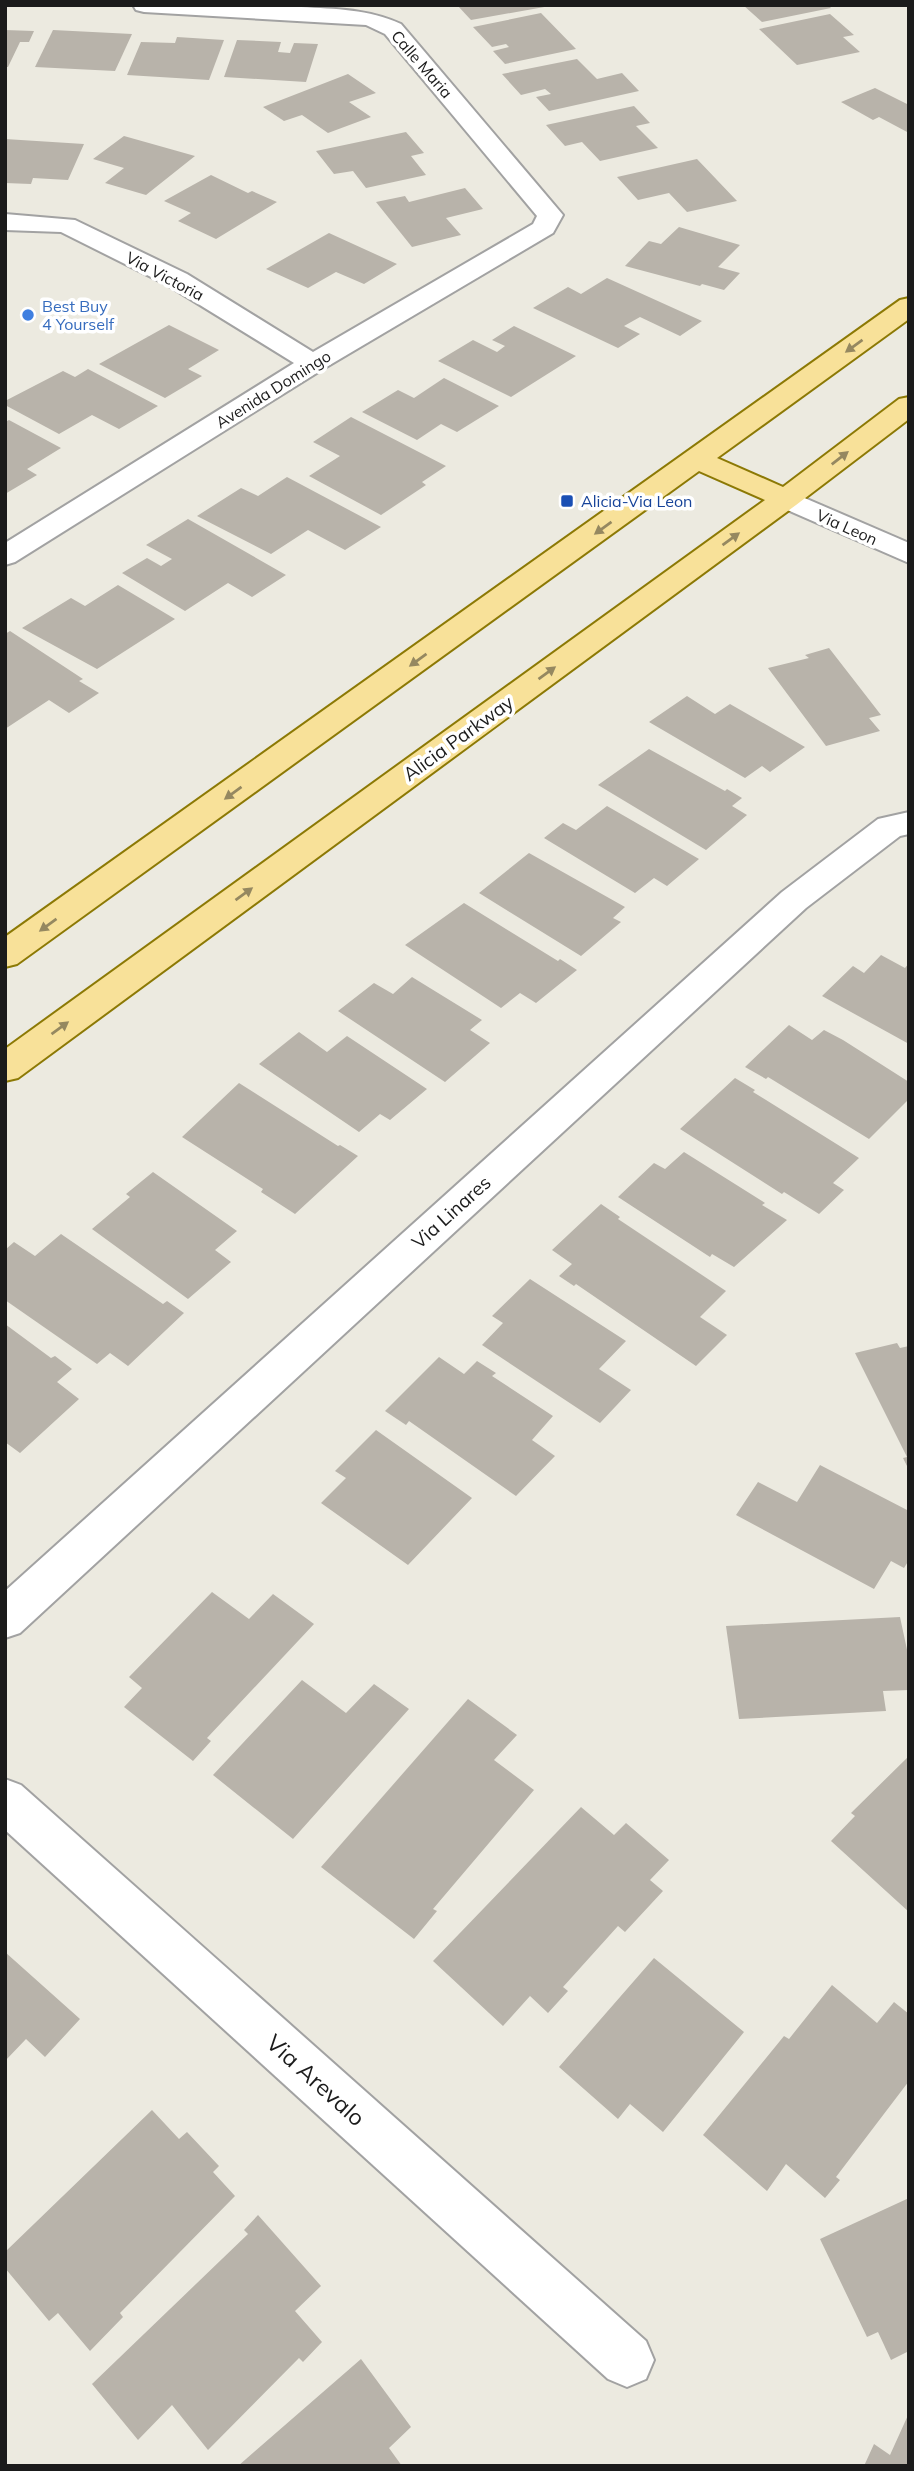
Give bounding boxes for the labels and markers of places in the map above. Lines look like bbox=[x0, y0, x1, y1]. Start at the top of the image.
place label: Best Buy 4 Yourself bbox=[42, 296, 115, 334]
marker: Best Buy 4 Yourself bbox=[20, 307, 36, 323]
place label: Alicia-Via Leon bbox=[581, 491, 692, 511]
marker: Alicia-Via Leon bbox=[559, 493, 575, 509]

